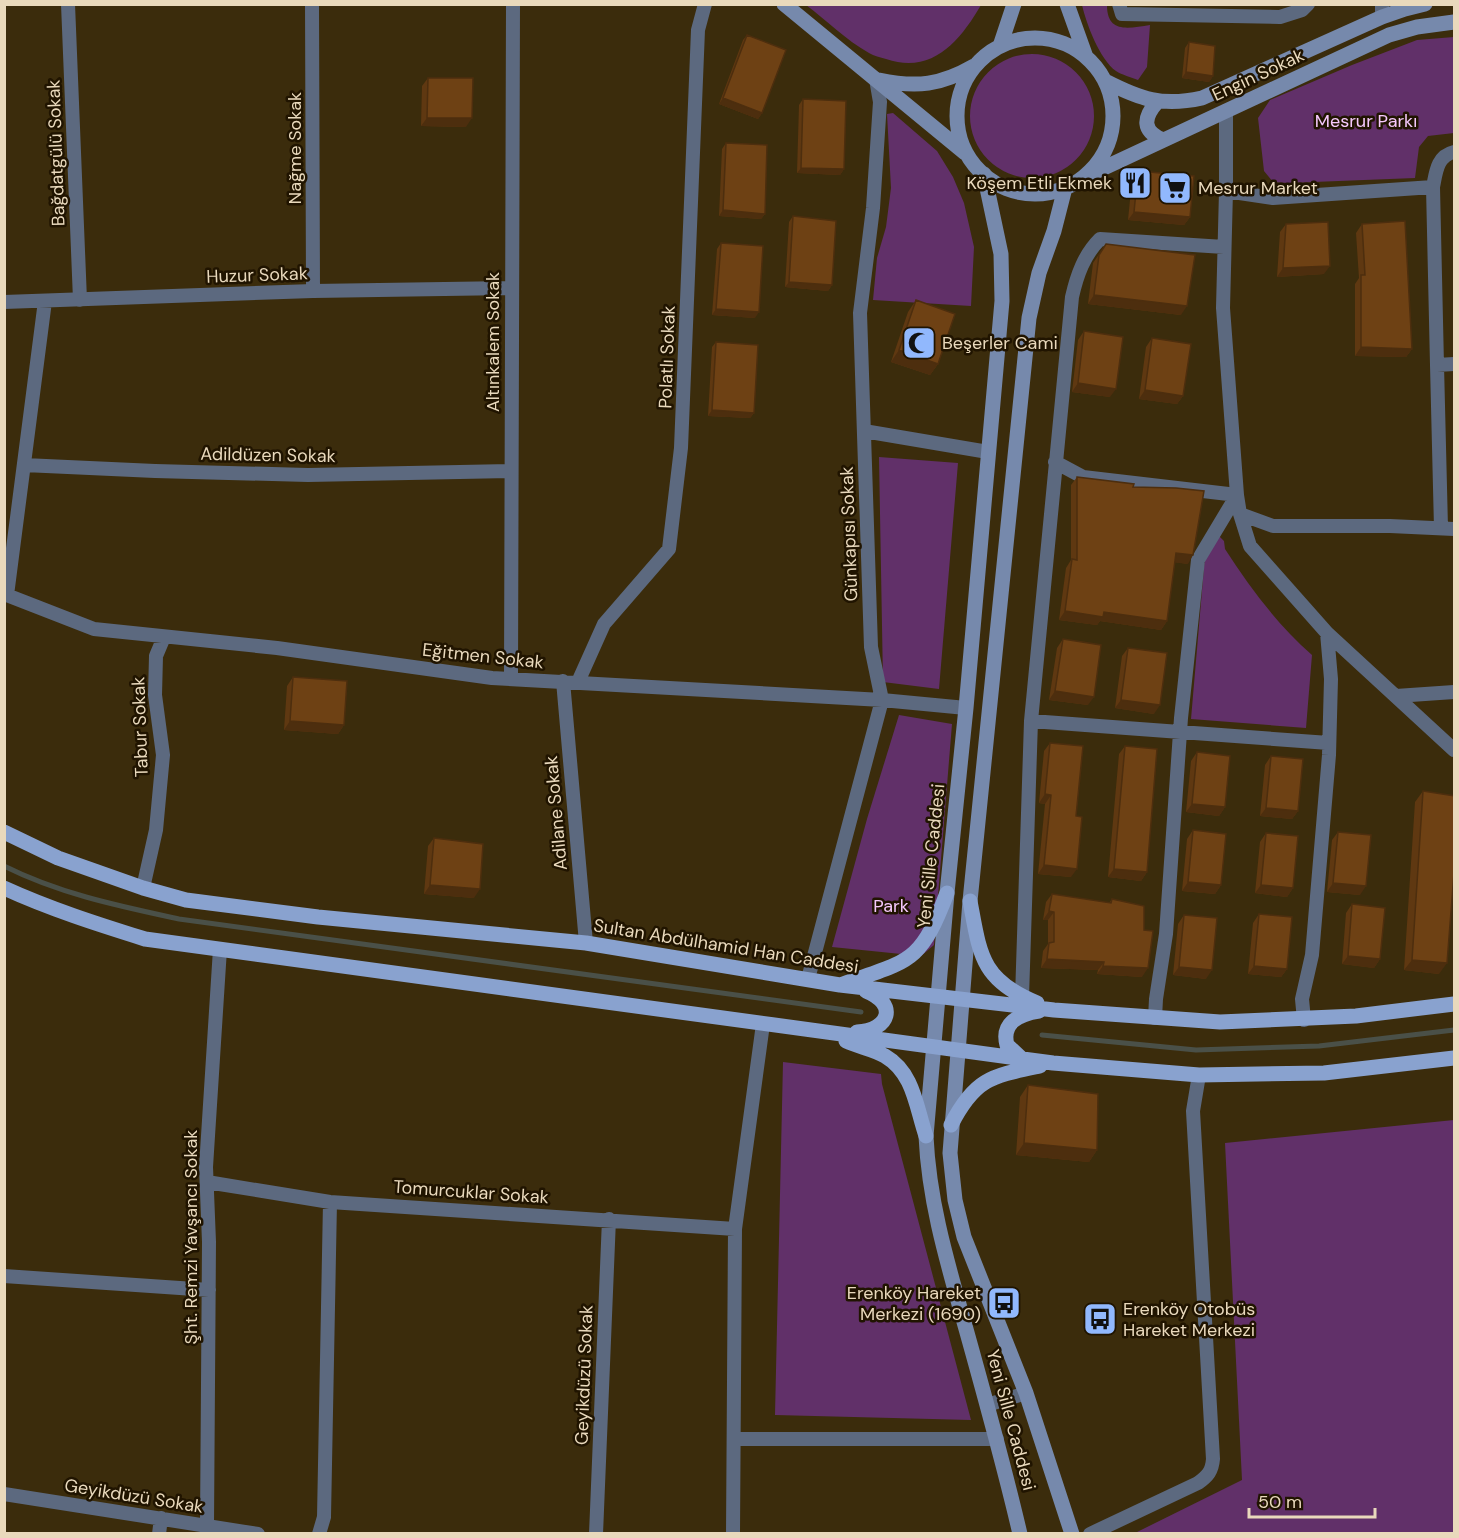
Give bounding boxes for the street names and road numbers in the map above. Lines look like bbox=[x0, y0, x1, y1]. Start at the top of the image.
street label: Engin Sokak bbox=[1208, 43, 1308, 107]
street label: Bağdatgülü Sokak bbox=[41, 79, 71, 227]
street label: Nağme Sokak bbox=[283, 92, 307, 204]
street label: Huzur Sokak bbox=[206, 261, 308, 289]
street label: Altınkalem Sokak bbox=[481, 272, 505, 412]
street label: Polatlı Sokak bbox=[653, 305, 681, 409]
street label: Adildüzen Sokak bbox=[200, 442, 336, 468]
street label: Günkapısı Sokak bbox=[835, 466, 863, 602]
street label: Eğitmen Sokak bbox=[421, 638, 545, 674]
street label: Tabur Sokak bbox=[126, 676, 154, 778]
street label: Adilane Sokak bbox=[539, 755, 573, 871]
street label: Yeni Sille Caddesi bbox=[911, 783, 951, 929]
street label: Sultan Abdülhamid Han Caddesi bbox=[592, 913, 860, 979]
street label: Şht. Remzi Yavşancı Sokak bbox=[179, 1130, 203, 1344]
street label: Tomurcuklar Sokak bbox=[392, 1175, 550, 1209]
street label: Geyikdüzü Sokak bbox=[570, 1305, 598, 1445]
street label: Yeni Sille Caddesi bbox=[981, 1347, 1041, 1493]
street label: Geyikdüzü Sokak bbox=[63, 1473, 205, 1519]

